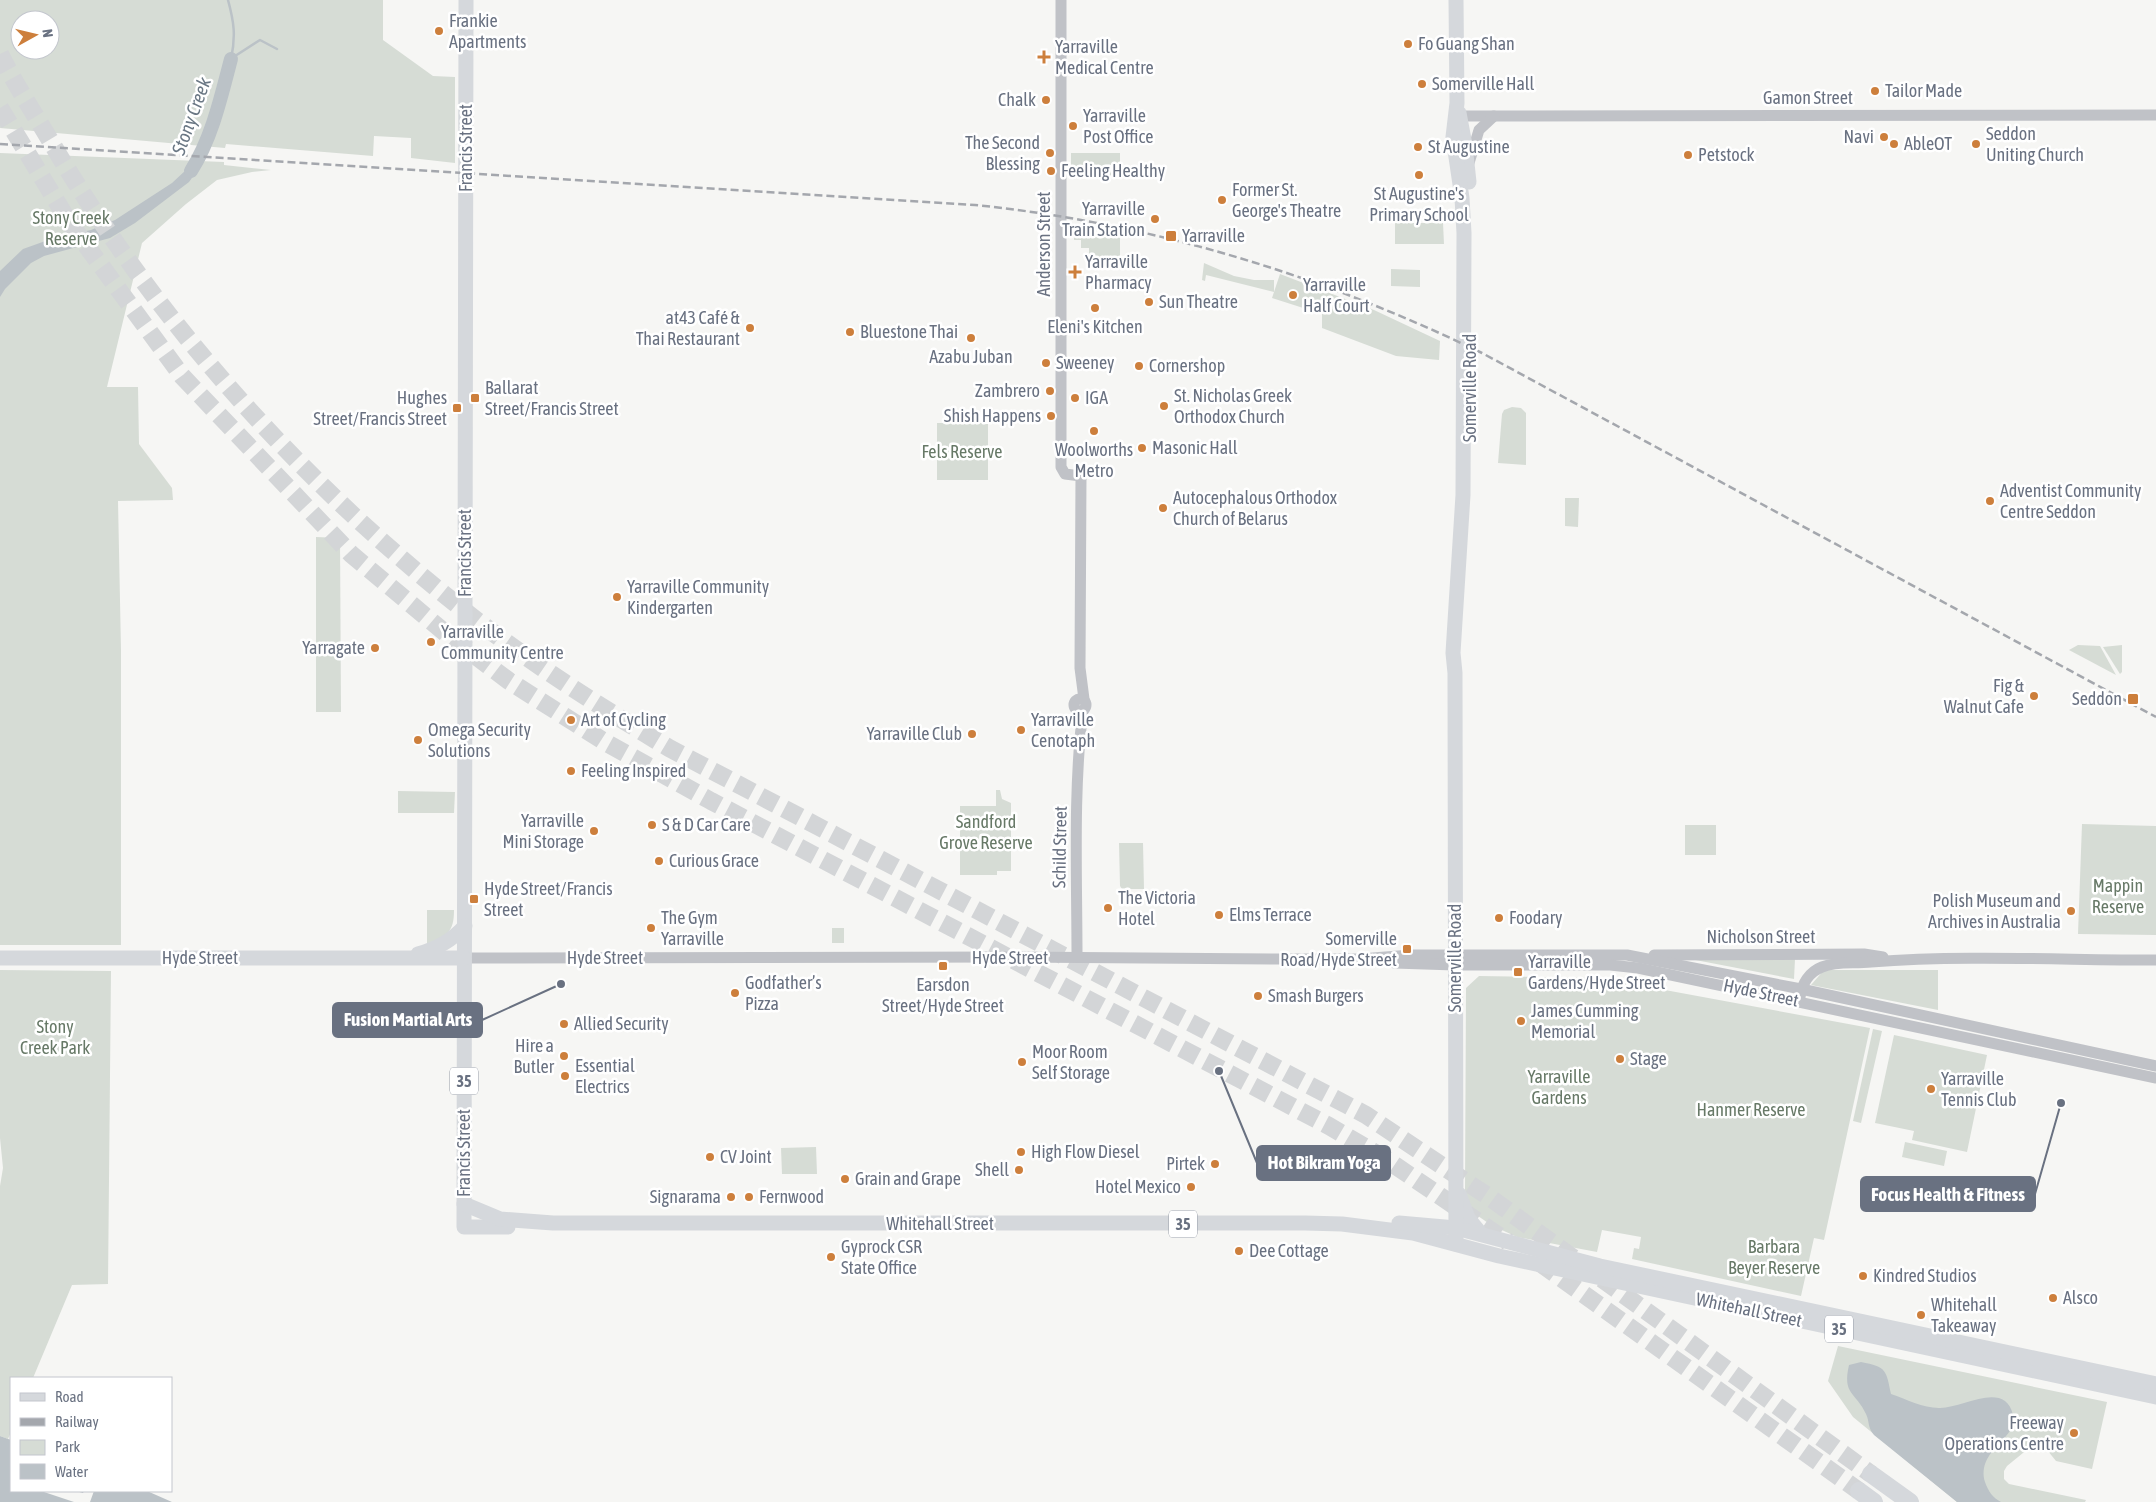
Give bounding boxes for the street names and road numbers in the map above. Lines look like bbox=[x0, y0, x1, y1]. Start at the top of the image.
street label: Gamon Street bbox=[1763, 87, 1853, 108]
street label: Francis Street bbox=[455, 104, 476, 192]
street label: Anderson Street bbox=[1033, 191, 1054, 297]
street label: Somerville Road bbox=[1459, 334, 1480, 442]
street label: Francis Street bbox=[454, 509, 475, 597]
street label: Schild Street bbox=[1048, 806, 1071, 888]
street label: Somerville Road bbox=[1444, 904, 1465, 1012]
street label: Nicholson Street bbox=[1707, 926, 1815, 947]
street label: Hyde Street bbox=[162, 947, 238, 968]
street label: Hyde Street bbox=[567, 947, 643, 968]
street label: Hyde Street bbox=[972, 947, 1048, 968]
street label: Hyde Street bbox=[1722, 974, 1801, 1011]
road number: 35 bbox=[450, 1068, 478, 1094]
street label: Francis Street bbox=[453, 1109, 474, 1197]
road number: 35 bbox=[1169, 1210, 1197, 1238]
street label: Whitehall Street bbox=[886, 1213, 994, 1234]
street label: Whitehall Street bbox=[1694, 1288, 1804, 1331]
road number: 35 bbox=[1825, 1316, 1853, 1342]

